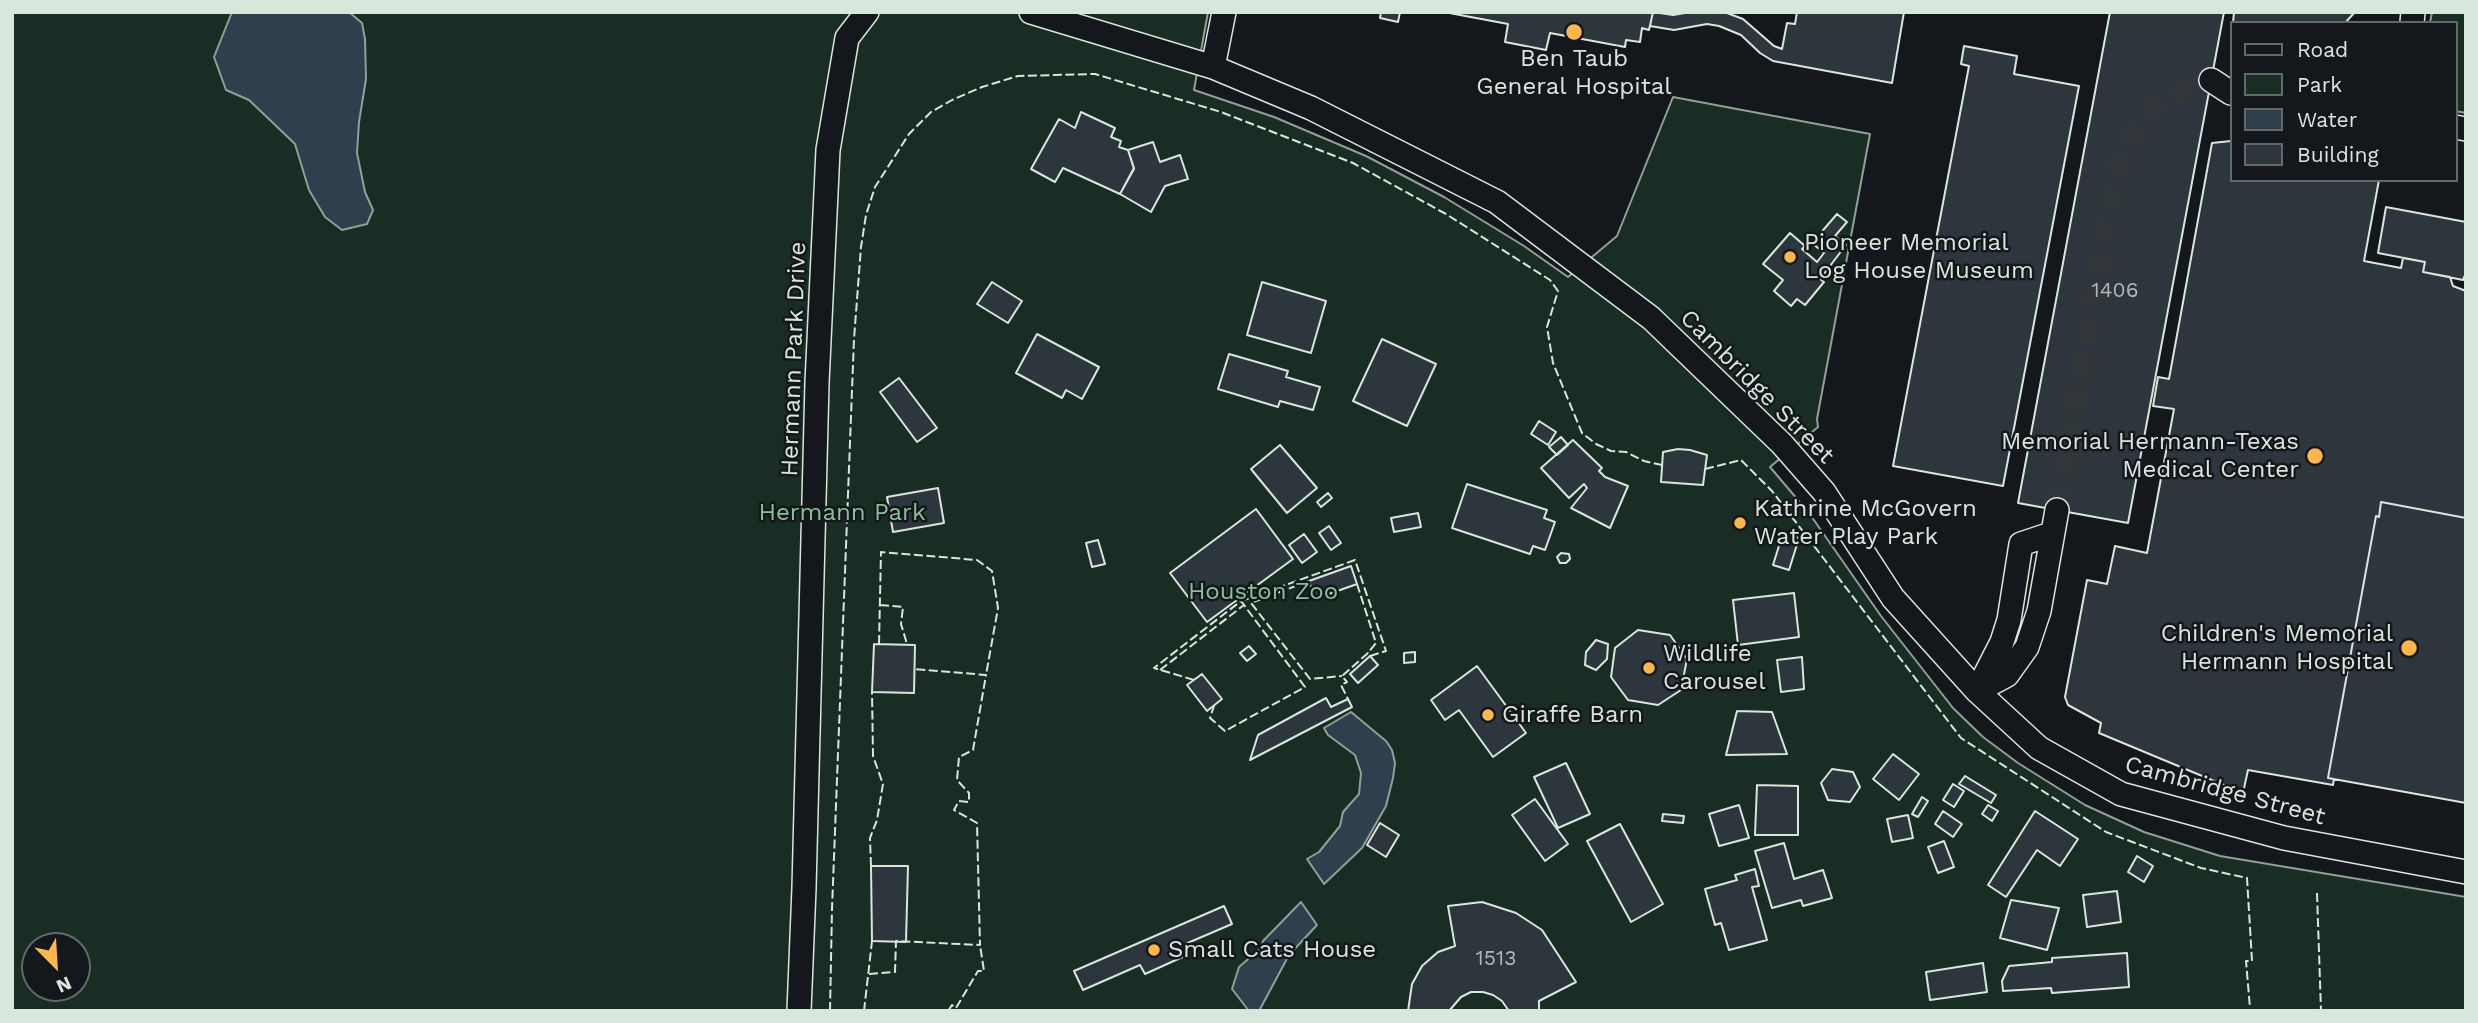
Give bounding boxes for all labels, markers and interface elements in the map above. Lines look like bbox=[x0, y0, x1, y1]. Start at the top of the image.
legend bbox=[2230, 21, 2457, 182]
marker: Ben Taub General Hospital bbox=[1564, 22, 1584, 42]
text: Road bbox=[2297, 37, 2348, 62]
place label: Ben Taub General Hospital bbox=[1476, 45, 1672, 101]
text: Park bbox=[2297, 72, 2342, 97]
text: Water bbox=[2297, 107, 2357, 132]
text: Building bbox=[2297, 142, 2379, 167]
place label: Pioneer Memorial Log House Museum bbox=[1804, 229, 2034, 285]
street label: Hermann Park Drive bbox=[776, 241, 812, 477]
marker: Pioneer Memorial Log House Museum bbox=[1782, 249, 1798, 265]
house number: 1406 bbox=[2092, 278, 2138, 304]
street label: Cambridge Street bbox=[1674, 304, 1840, 470]
place label: Memorial Hermann-Texas Medical Center bbox=[2001, 428, 2299, 484]
marker: Memorial Hermann-Texas Medical Center bbox=[2305, 446, 2325, 466]
place label: Kathrine McGovern Water Play Park bbox=[1754, 495, 1977, 551]
park label: Hermann Park bbox=[758, 499, 926, 527]
marker: Kathrine McGovern Water Play Park bbox=[1732, 515, 1748, 531]
park label: Houston Zoo bbox=[1188, 578, 1338, 606]
place label: Children's Memorial Hermann Hospital bbox=[2161, 620, 2393, 676]
marker: Children's Memorial Hermann Hospital bbox=[2399, 638, 2419, 658]
place label: Wildlife Carousel bbox=[1663, 640, 1766, 696]
marker: Wildlife Carousel bbox=[1641, 660, 1657, 676]
place label: Giraffe Barn bbox=[1502, 701, 1643, 729]
marker: Giraffe Barn bbox=[1480, 707, 1496, 723]
street label: Cambridge Street bbox=[2122, 750, 2328, 832]
north arrow bbox=[21, 932, 91, 1002]
place label: Small Cats House bbox=[1168, 936, 1376, 964]
marker: Small Cats House bbox=[1146, 942, 1162, 958]
house number: 1513 bbox=[1476, 946, 1516, 972]
text: N bbox=[53, 971, 75, 998]

